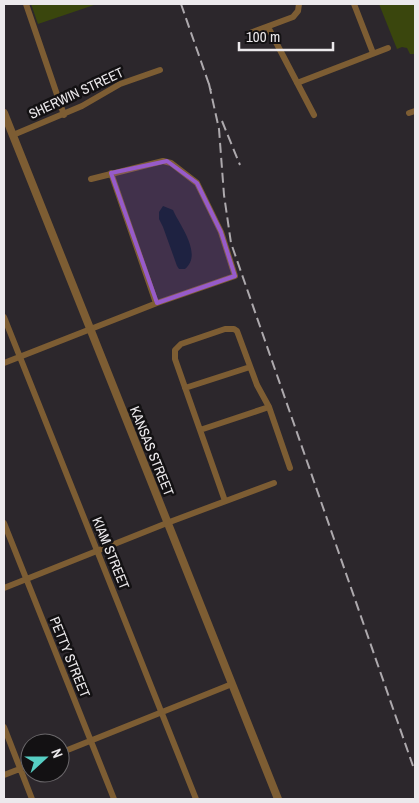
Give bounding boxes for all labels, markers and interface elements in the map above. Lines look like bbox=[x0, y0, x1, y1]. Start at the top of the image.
scale bar bbox=[239, 20, 333, 52]
text: 100 m bbox=[246, 26, 280, 47]
street label: SHERWIN STREET bbox=[26, 63, 126, 123]
street label: KANSAS STREET bbox=[126, 404, 178, 498]
street label: KIAM STREET bbox=[88, 514, 134, 592]
street label: PETTY STREET bbox=[46, 614, 94, 700]
north arrow bbox=[20, 733, 70, 783]
text: N bbox=[47, 746, 67, 760]

